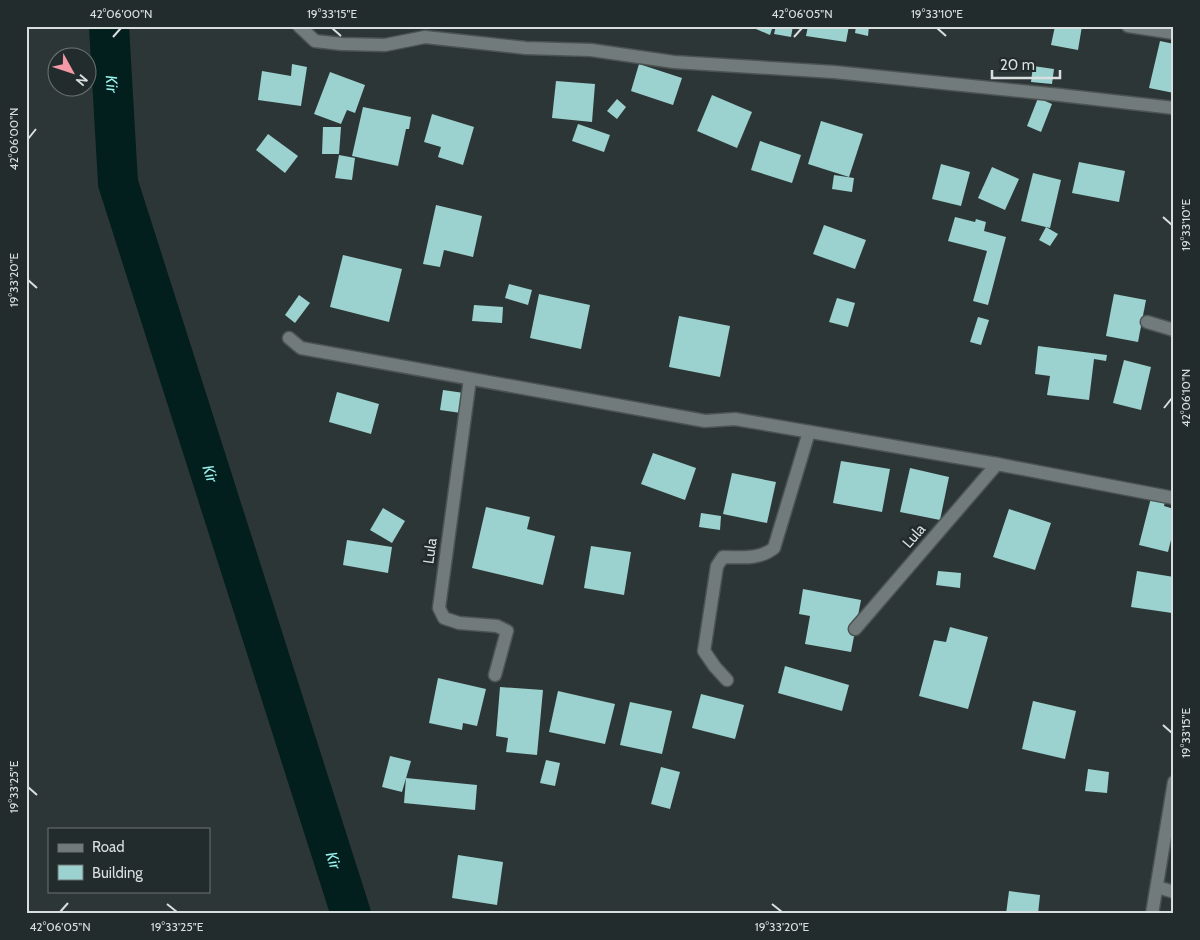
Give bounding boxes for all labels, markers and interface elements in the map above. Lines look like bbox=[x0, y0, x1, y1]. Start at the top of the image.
text: 42°06'00"N bbox=[89, 6, 153, 21]
text: 19°33'15"E bbox=[307, 6, 357, 21]
text: 42°06'05"N bbox=[771, 6, 833, 21]
text: 19°33'10"E bbox=[911, 6, 963, 21]
north arrow bbox=[48, 48, 98, 98]
scale bar bbox=[992, 48, 1060, 80]
text: 20 m bbox=[1000, 56, 1035, 74]
text: N bbox=[72, 71, 92, 90]
water label: Kir bbox=[102, 75, 122, 94]
text: 42°06'00"N bbox=[6, 107, 21, 171]
text: 19°33'10"E bbox=[1178, 199, 1193, 251]
text: 19°33'20"E bbox=[6, 252, 21, 307]
text: 42°06'10"N bbox=[1178, 369, 1193, 427]
water label: Kir bbox=[198, 462, 222, 486]
street label: Lula bbox=[899, 520, 930, 552]
street label: Lula bbox=[419, 536, 441, 565]
text: 19°33'15"E bbox=[1178, 708, 1193, 758]
text: 19°33'25"E bbox=[6, 760, 21, 813]
legend bbox=[48, 828, 210, 892]
text: Road bbox=[92, 838, 125, 856]
water label: Kir bbox=[322, 849, 345, 872]
text: Building bbox=[92, 864, 143, 882]
text: 42°06'05"N bbox=[29, 919, 91, 934]
text: 19°33'25"E bbox=[151, 919, 204, 934]
text: 19°33'20"E bbox=[755, 919, 810, 934]

